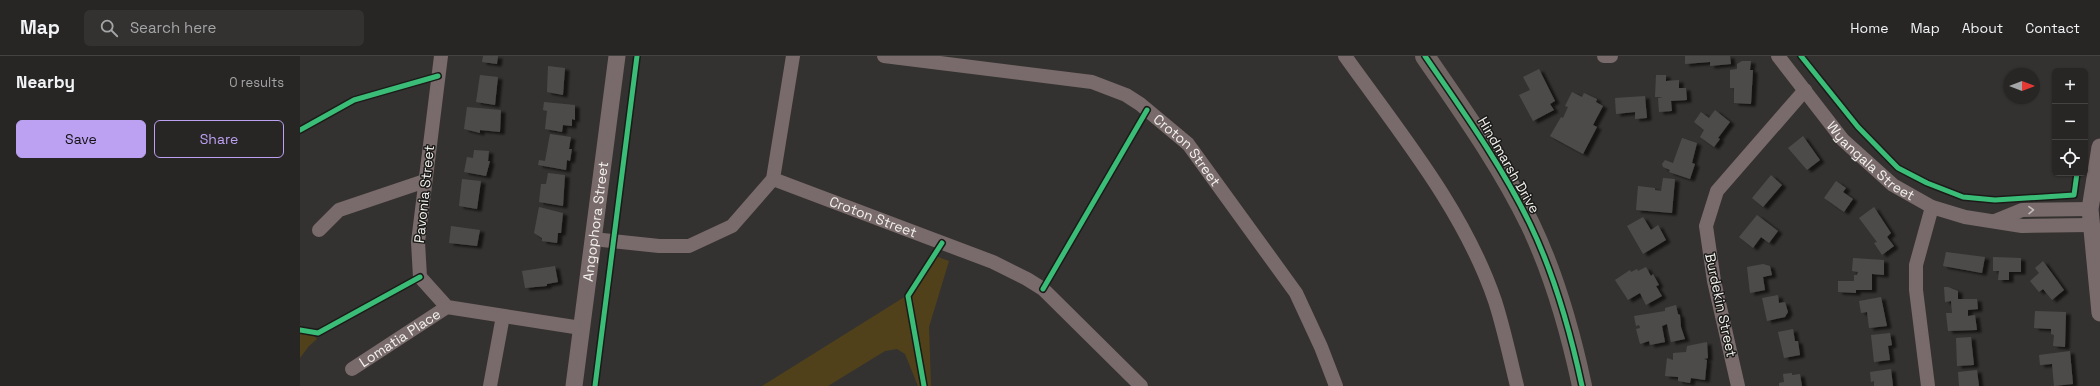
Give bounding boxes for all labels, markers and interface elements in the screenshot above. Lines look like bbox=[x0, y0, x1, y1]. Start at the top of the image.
search box bbox=[84, 10, 364, 46]
text: Map bbox=[20, 15, 60, 40]
icon: search bbox=[98, 17, 120, 39]
text: Search here bbox=[130, 18, 216, 37]
text: Home bbox=[1850, 19, 1888, 37]
text: Map bbox=[1910, 19, 1940, 37]
text: About bbox=[1962, 19, 2003, 37]
text: Contact bbox=[2025, 19, 2080, 37]
north arrow bbox=[2004, 68, 2040, 104]
map controls bbox=[2052, 68, 2088, 176]
button: + bbox=[2052, 68, 2088, 104]
text: Nearby bbox=[16, 71, 75, 93]
text: 0 results bbox=[229, 74, 284, 91]
button: − bbox=[2052, 104, 2088, 140]
street label: Croton Street bbox=[1150, 110, 1225, 190]
street label: Hindmarsh Drive bbox=[1474, 113, 1544, 217]
street label: Wyangala Street bbox=[1823, 118, 1918, 205]
button: Save bbox=[16, 120, 146, 158]
button: Share bbox=[154, 120, 284, 158]
button: locate bbox=[2052, 140, 2088, 176]
street label: Pavonia Street bbox=[410, 144, 438, 244]
street label: Angophora Street bbox=[579, 160, 612, 283]
street label: Croton Street bbox=[827, 192, 919, 241]
one-way arrow bbox=[2028, 206, 2034, 214]
street label: Burdekin Street bbox=[1701, 251, 1741, 359]
street label: Lomatia Place bbox=[356, 305, 444, 371]

